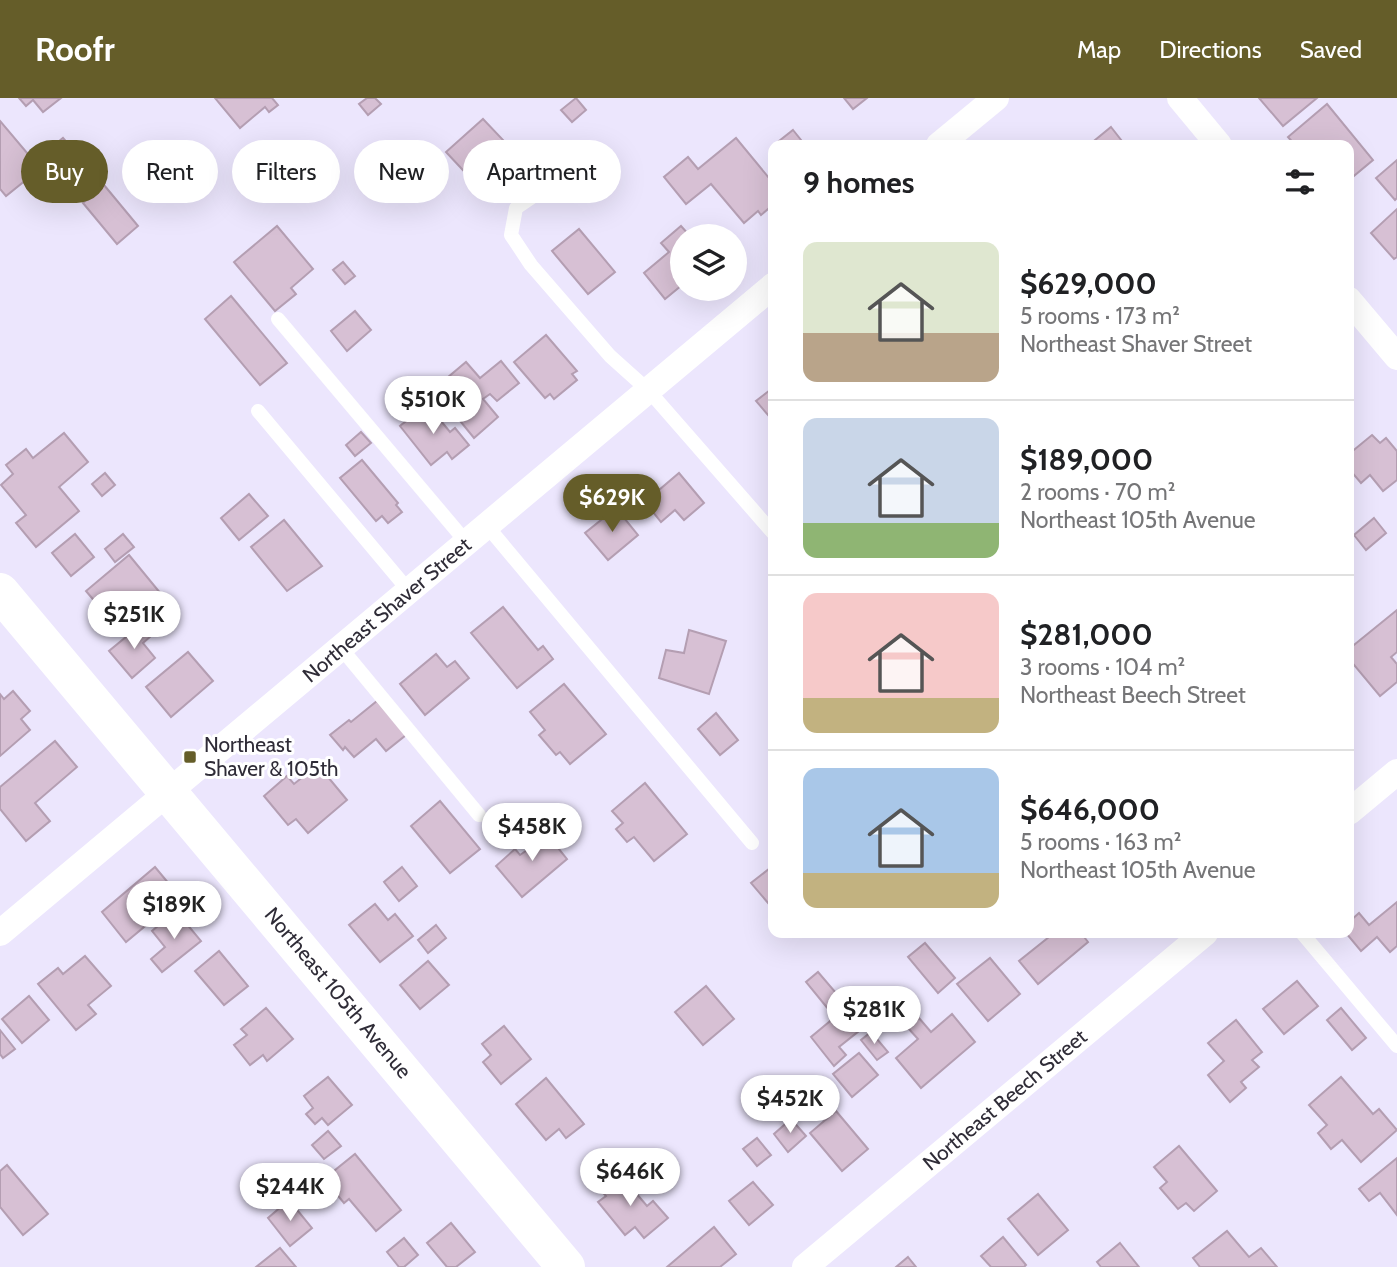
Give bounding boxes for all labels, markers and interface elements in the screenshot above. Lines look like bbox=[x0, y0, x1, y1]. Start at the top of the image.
text: Roofr bbox=[35, 29, 115, 69]
text: Map bbox=[1077, 35, 1121, 64]
text: Directions bbox=[1159, 35, 1262, 64]
text: Saved bbox=[1300, 35, 1362, 64]
chip: Buy bbox=[21, 140, 108, 203]
chip: Rent bbox=[122, 140, 218, 203]
chip: Filters bbox=[232, 140, 340, 203]
chip: New bbox=[354, 140, 449, 203]
chip: Apartment bbox=[463, 140, 621, 203]
icon: filters bbox=[1281, 163, 1319, 201]
text: 9 homes bbox=[803, 164, 914, 201]
map controls bbox=[670, 224, 747, 301]
button: layers bbox=[670, 224, 747, 301]
text: $629,000 bbox=[1020, 265, 1157, 302]
icon: home bbox=[859, 270, 943, 354]
text: 5 rooms · 173 m² bbox=[1020, 302, 1180, 330]
text: Northeast Shaver Street bbox=[1020, 330, 1252, 358]
pin: $510K bbox=[384, 376, 482, 436]
text: $510K bbox=[401, 385, 465, 413]
text: $189,000 bbox=[1020, 441, 1153, 478]
icon: home bbox=[859, 446, 943, 530]
pin: $629K bbox=[563, 474, 661, 534]
text: 2 rooms · 70 m² bbox=[1020, 478, 1175, 506]
text: $629K bbox=[579, 483, 645, 511]
text: Northeast 105th Avenue bbox=[1020, 506, 1256, 534]
street label: Northeast Shaver Street bbox=[297, 532, 476, 687]
pin: $251K bbox=[85, 592, 183, 651]
text: $251K bbox=[104, 600, 164, 628]
text: $281,000 bbox=[1020, 616, 1153, 653]
icon: home bbox=[859, 621, 943, 705]
text: 3 rooms · 104 m² bbox=[1020, 653, 1185, 681]
text: Northeast Beech Street bbox=[1020, 681, 1246, 709]
place label: Northeast Shaver & 105th bbox=[204, 732, 338, 781]
marker: Northeast Shaver & 105th bbox=[182, 749, 198, 765]
text: $646,000 bbox=[1020, 791, 1160, 828]
icon: home bbox=[859, 796, 943, 880]
pin: $458K bbox=[483, 804, 581, 863]
text: $458K bbox=[498, 812, 566, 840]
text: 5 rooms · 163 m² bbox=[1020, 828, 1181, 856]
text: Northeast 105th Avenue bbox=[1020, 856, 1256, 884]
pin: $189K bbox=[125, 882, 223, 941]
text: $189K bbox=[142, 890, 206, 918]
street label: Northeast 105th Avenue bbox=[260, 902, 417, 1083]
pin: $281K bbox=[825, 986, 923, 1046]
text: $281K bbox=[843, 995, 905, 1023]
street label: Northeast Beech Street bbox=[918, 1024, 1092, 1175]
pin: $452K bbox=[741, 1076, 839, 1135]
text: $452K bbox=[757, 1084, 823, 1112]
pin: $646K bbox=[581, 1148, 679, 1208]
text: $646K bbox=[596, 1157, 664, 1185]
pin: $244K bbox=[241, 1164, 339, 1223]
text: $244K bbox=[256, 1172, 324, 1200]

